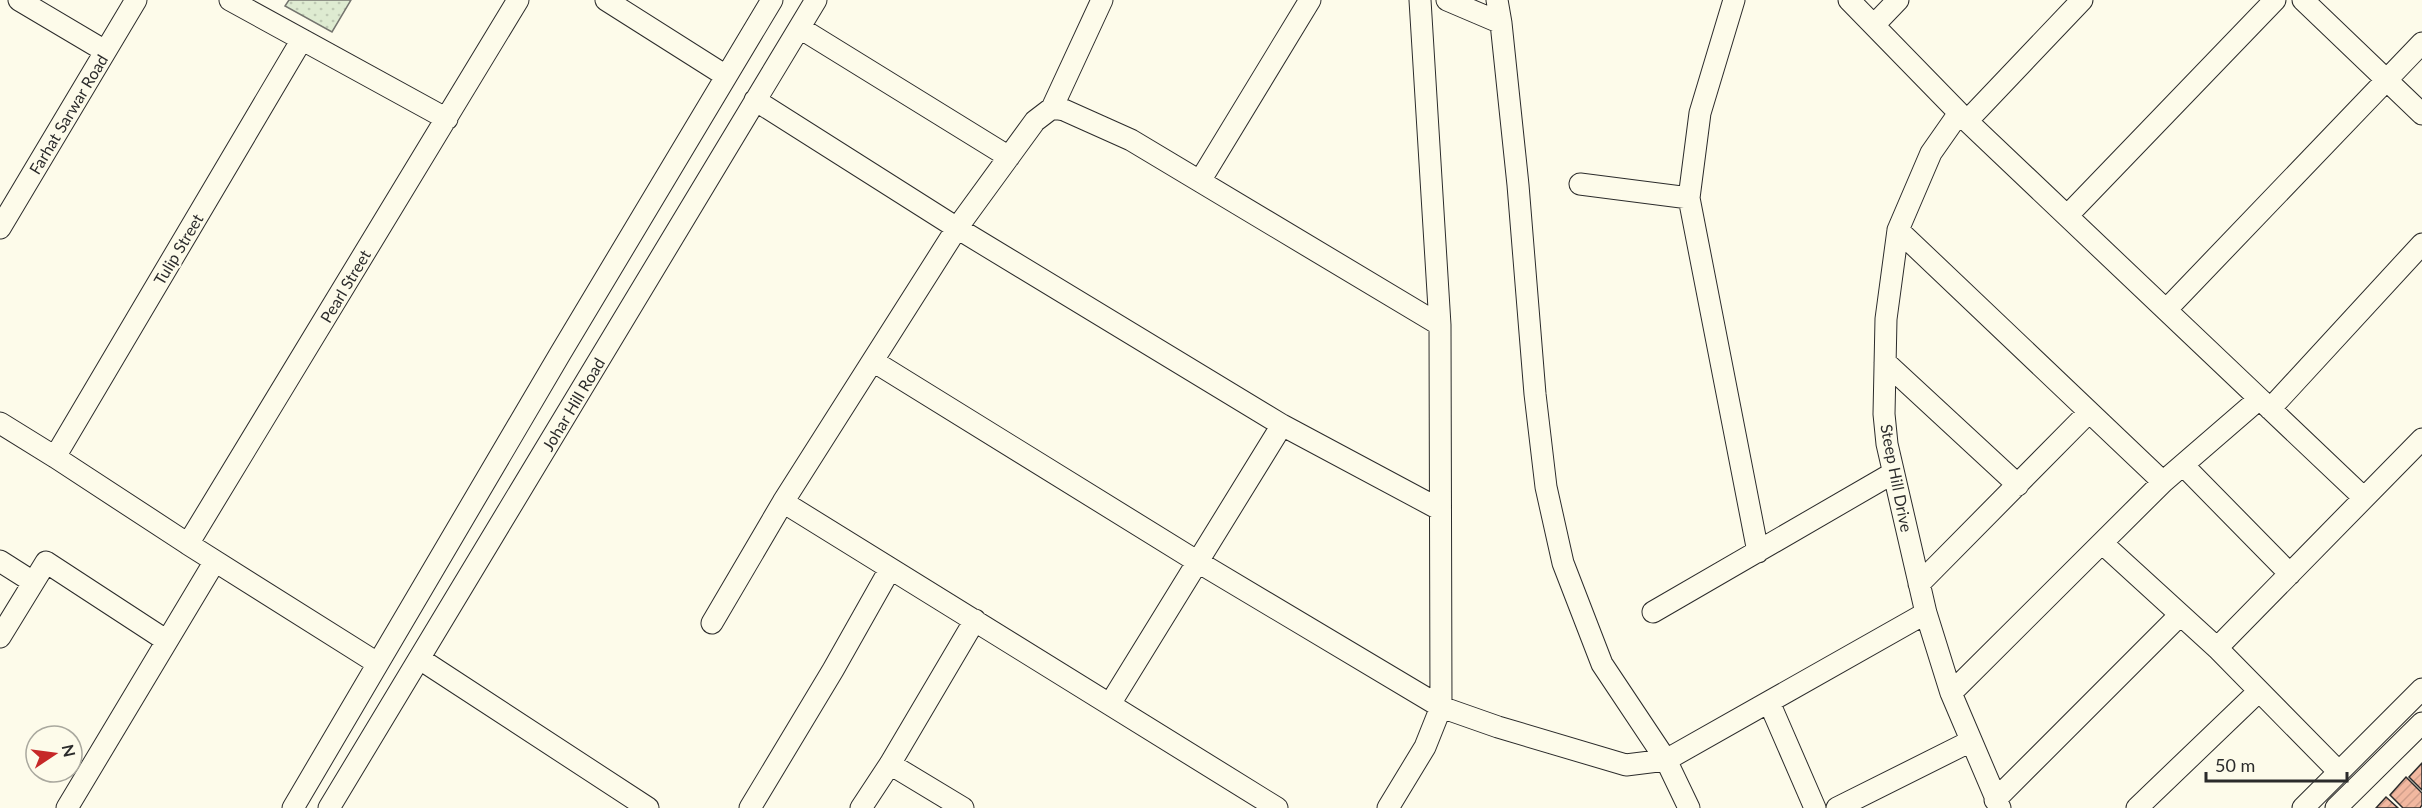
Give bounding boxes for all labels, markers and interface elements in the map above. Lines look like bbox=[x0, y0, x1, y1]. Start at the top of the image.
street label: Farhat Sarwar Road bbox=[25, 51, 111, 177]
street label: Tulip Street bbox=[149, 210, 207, 288]
street label: Pearl Street bbox=[316, 246, 374, 326]
street label: Johar Hill Road bbox=[538, 354, 608, 454]
street label: Steep Hill Drive bbox=[1877, 422, 1917, 534]
north arrow bbox=[24, 724, 84, 784]
text: N bbox=[58, 742, 80, 759]
scale bar bbox=[2206, 745, 2347, 783]
text: 50 m bbox=[2215, 754, 2255, 776]

